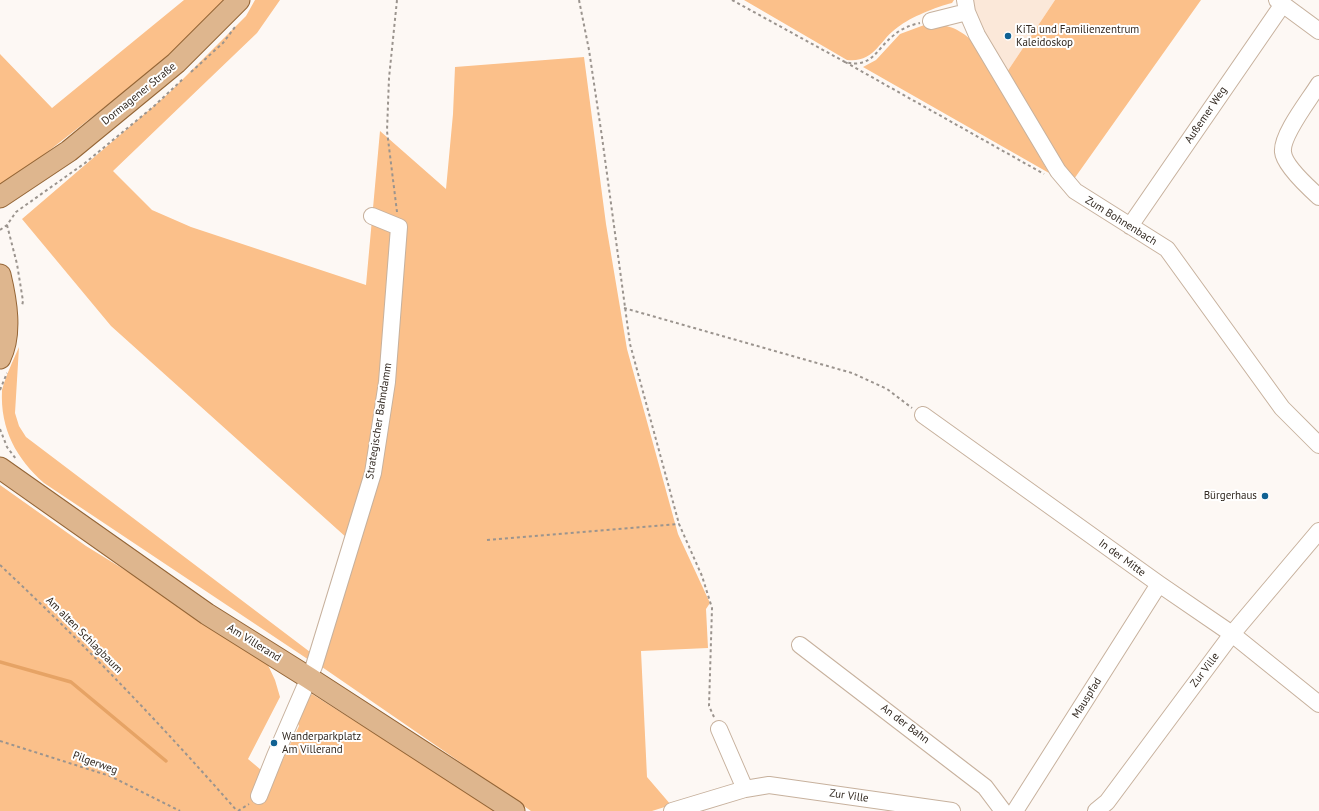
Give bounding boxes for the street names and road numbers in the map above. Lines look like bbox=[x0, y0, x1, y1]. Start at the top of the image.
street label: Dormagener Straße bbox=[99, 60, 179, 128]
street label: Außemer Weg bbox=[1182, 84, 1230, 146]
street label: Zum Bohnenbach bbox=[1083, 194, 1159, 248]
street label: Strategischer Bahndamm bbox=[363, 362, 395, 480]
street label: In der Mitte bbox=[1096, 537, 1148, 579]
street label: Am alten Schlagbaum bbox=[43, 594, 125, 676]
street label: Am Villerand bbox=[225, 621, 283, 665]
street label: Zur Ville bbox=[1188, 650, 1222, 690]
street label: Mauspfad bbox=[1069, 675, 1105, 721]
street label: An der Bahn bbox=[878, 701, 932, 747]
street label: Pilgerweg bbox=[71, 749, 119, 777]
street label: Zur Ville bbox=[828, 787, 870, 805]

